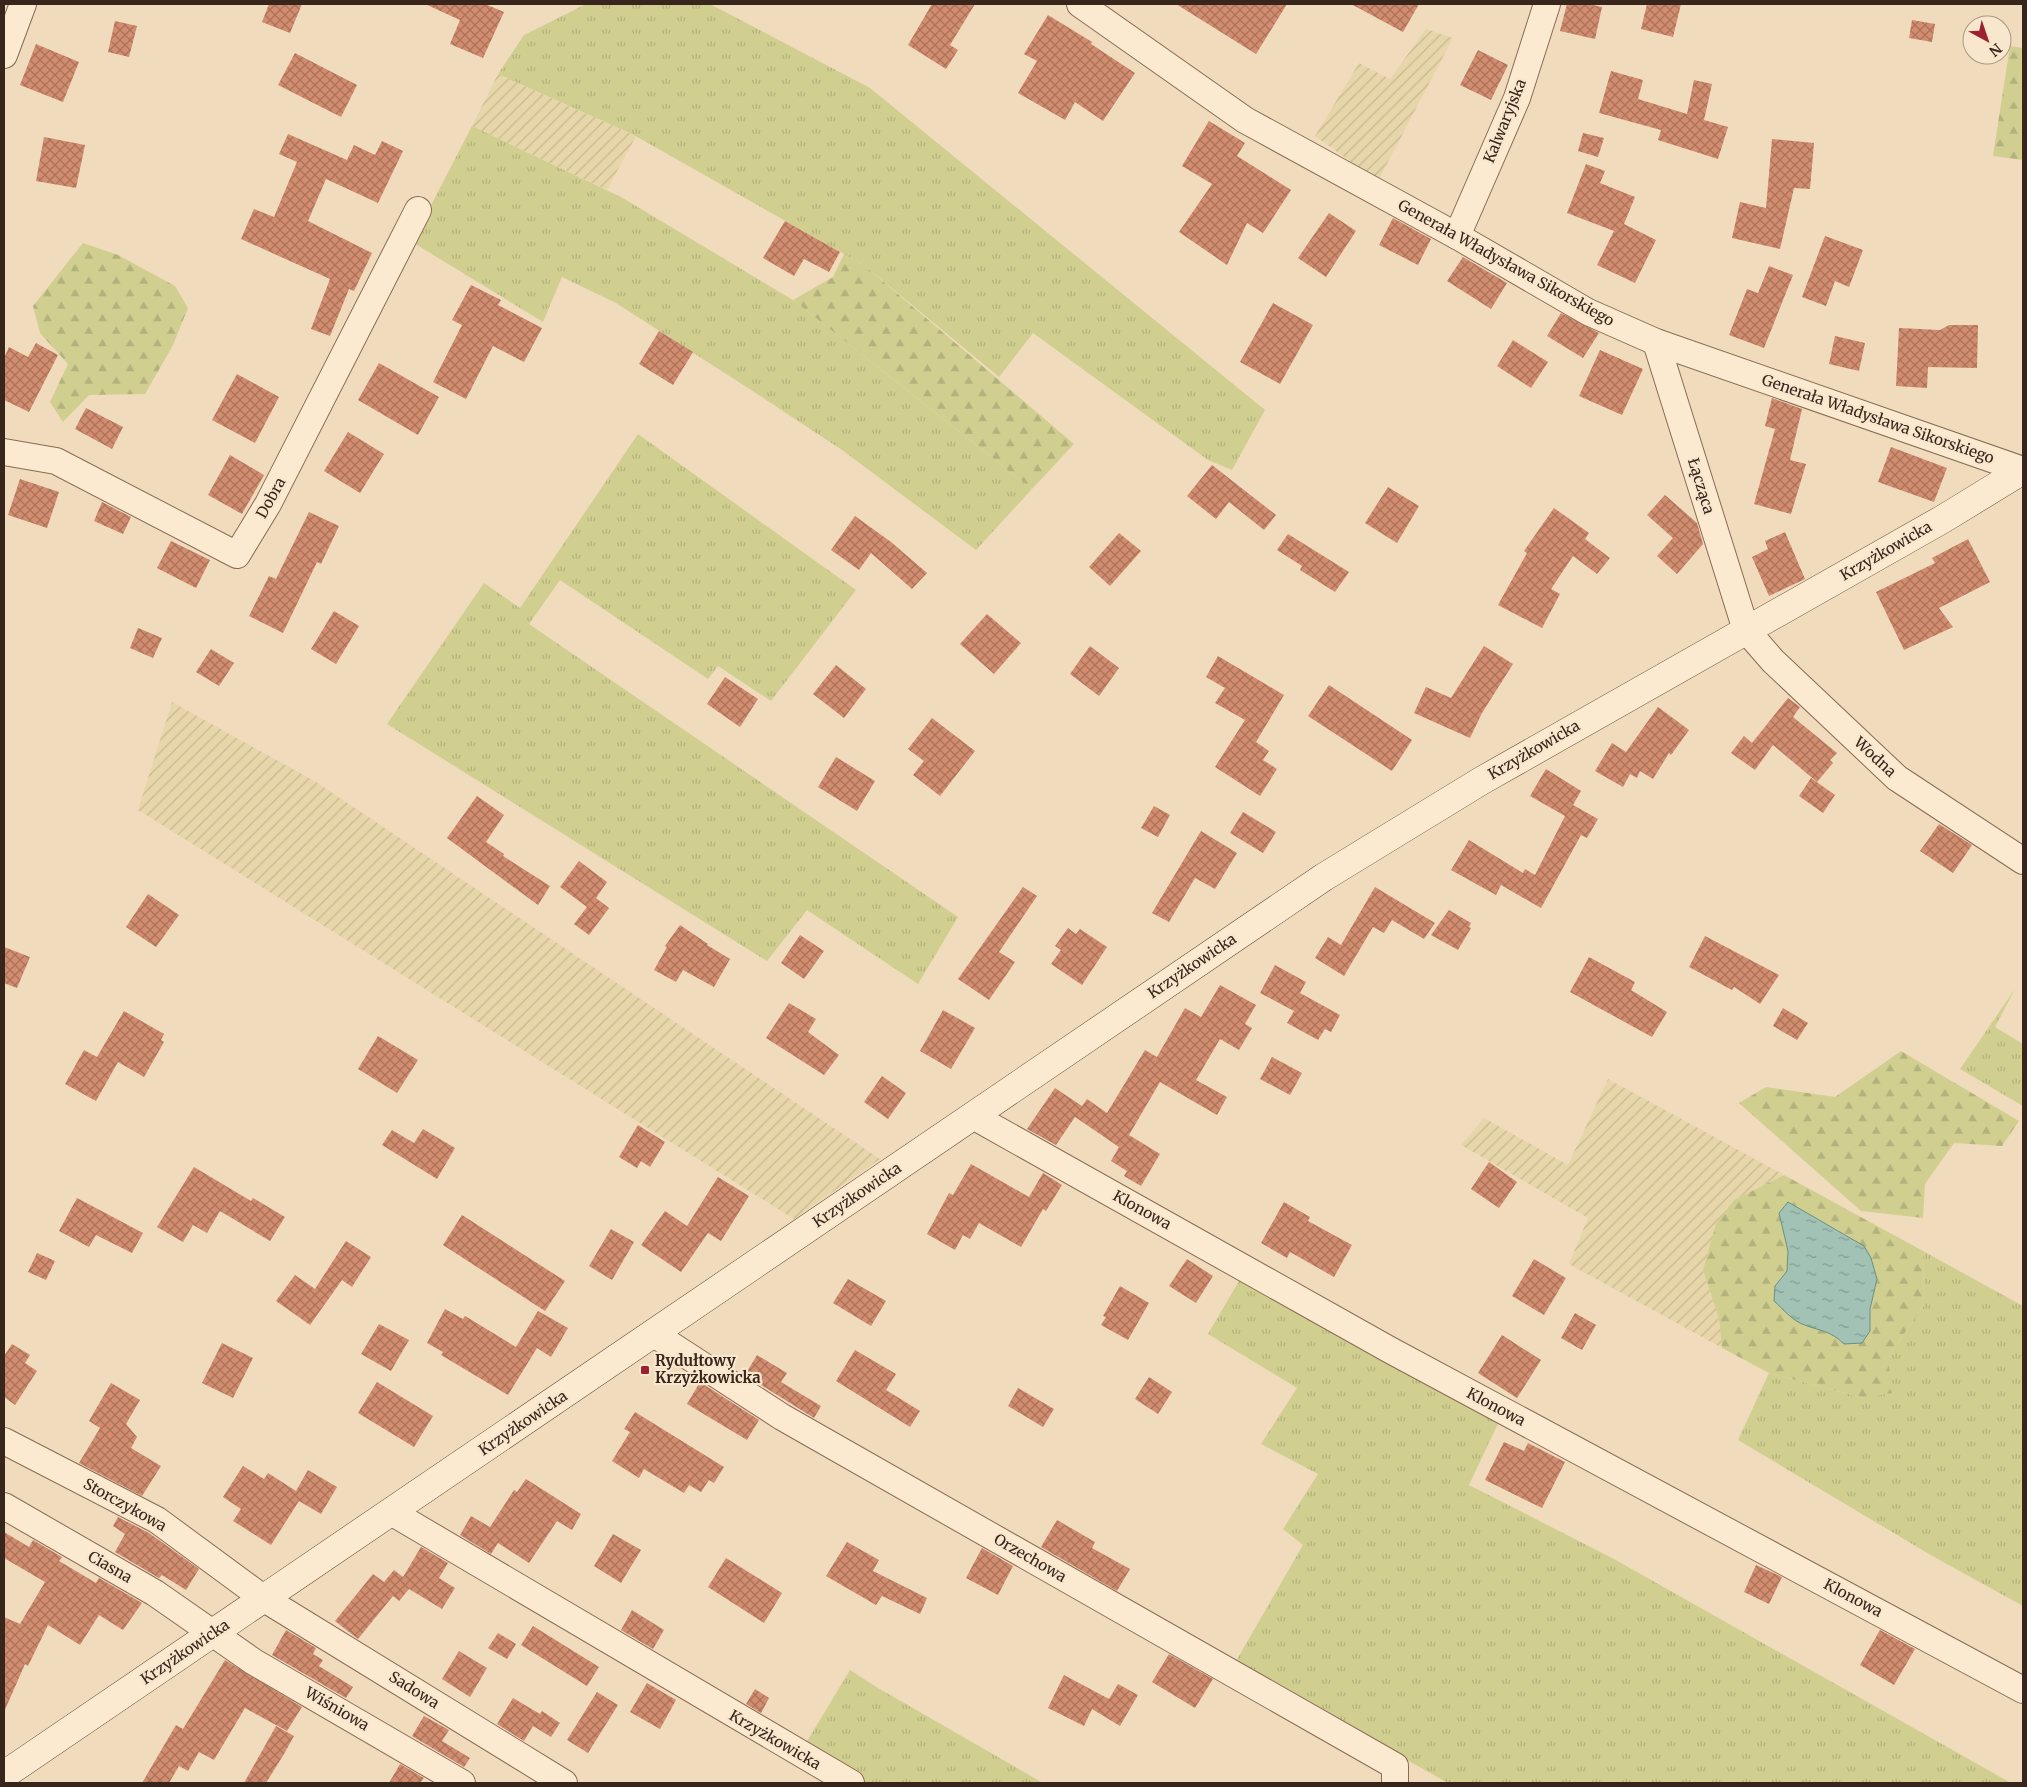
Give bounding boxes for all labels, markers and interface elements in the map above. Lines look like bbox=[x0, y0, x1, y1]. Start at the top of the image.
north arrow bbox=[1962, 15, 2012, 65]
text: N bbox=[1985, 40, 2005, 60]
street label: Kalwaryjska bbox=[1479, 76, 1530, 166]
street label: Generała Władysława Sikorskiego bbox=[1395, 195, 1618, 330]
street label: Generała Władysława Sikorskiego bbox=[1760, 370, 1997, 467]
street label: Łącząca bbox=[1684, 456, 1719, 516]
street label: Dobra bbox=[252, 474, 290, 522]
street label: Krzyżkowicka bbox=[1836, 517, 1935, 585]
street label: Krzyżkowicka bbox=[1484, 716, 1583, 784]
street label: Wodna bbox=[1850, 732, 1900, 781]
street label: Krzyżkowicka bbox=[1144, 929, 1240, 1002]
street label: Krzyżkowicka bbox=[809, 1158, 905, 1231]
street label: Klonowa bbox=[1110, 1186, 1175, 1233]
place label: Rydułtowy Krzyżkowicka bbox=[655, 1351, 761, 1387]
marker: Rydułtowy Krzyżkowicka bbox=[639, 1364, 651, 1376]
street label: Klonowa bbox=[1464, 1383, 1529, 1430]
street label: Krzyżkowicka bbox=[475, 1386, 571, 1459]
street label: Storczykowa bbox=[80, 1474, 170, 1535]
street label: Orzechowa bbox=[991, 1529, 1070, 1586]
street label: Ciasna bbox=[85, 1546, 136, 1587]
street label: Klonowa bbox=[1821, 1574, 1886, 1621]
street label: Krzyżkowicka bbox=[137, 1615, 233, 1688]
street label: Sadowa bbox=[386, 1667, 443, 1712]
street label: Wiśniowa bbox=[301, 1682, 373, 1735]
street label: Krzyżkowicka bbox=[726, 1706, 825, 1774]

